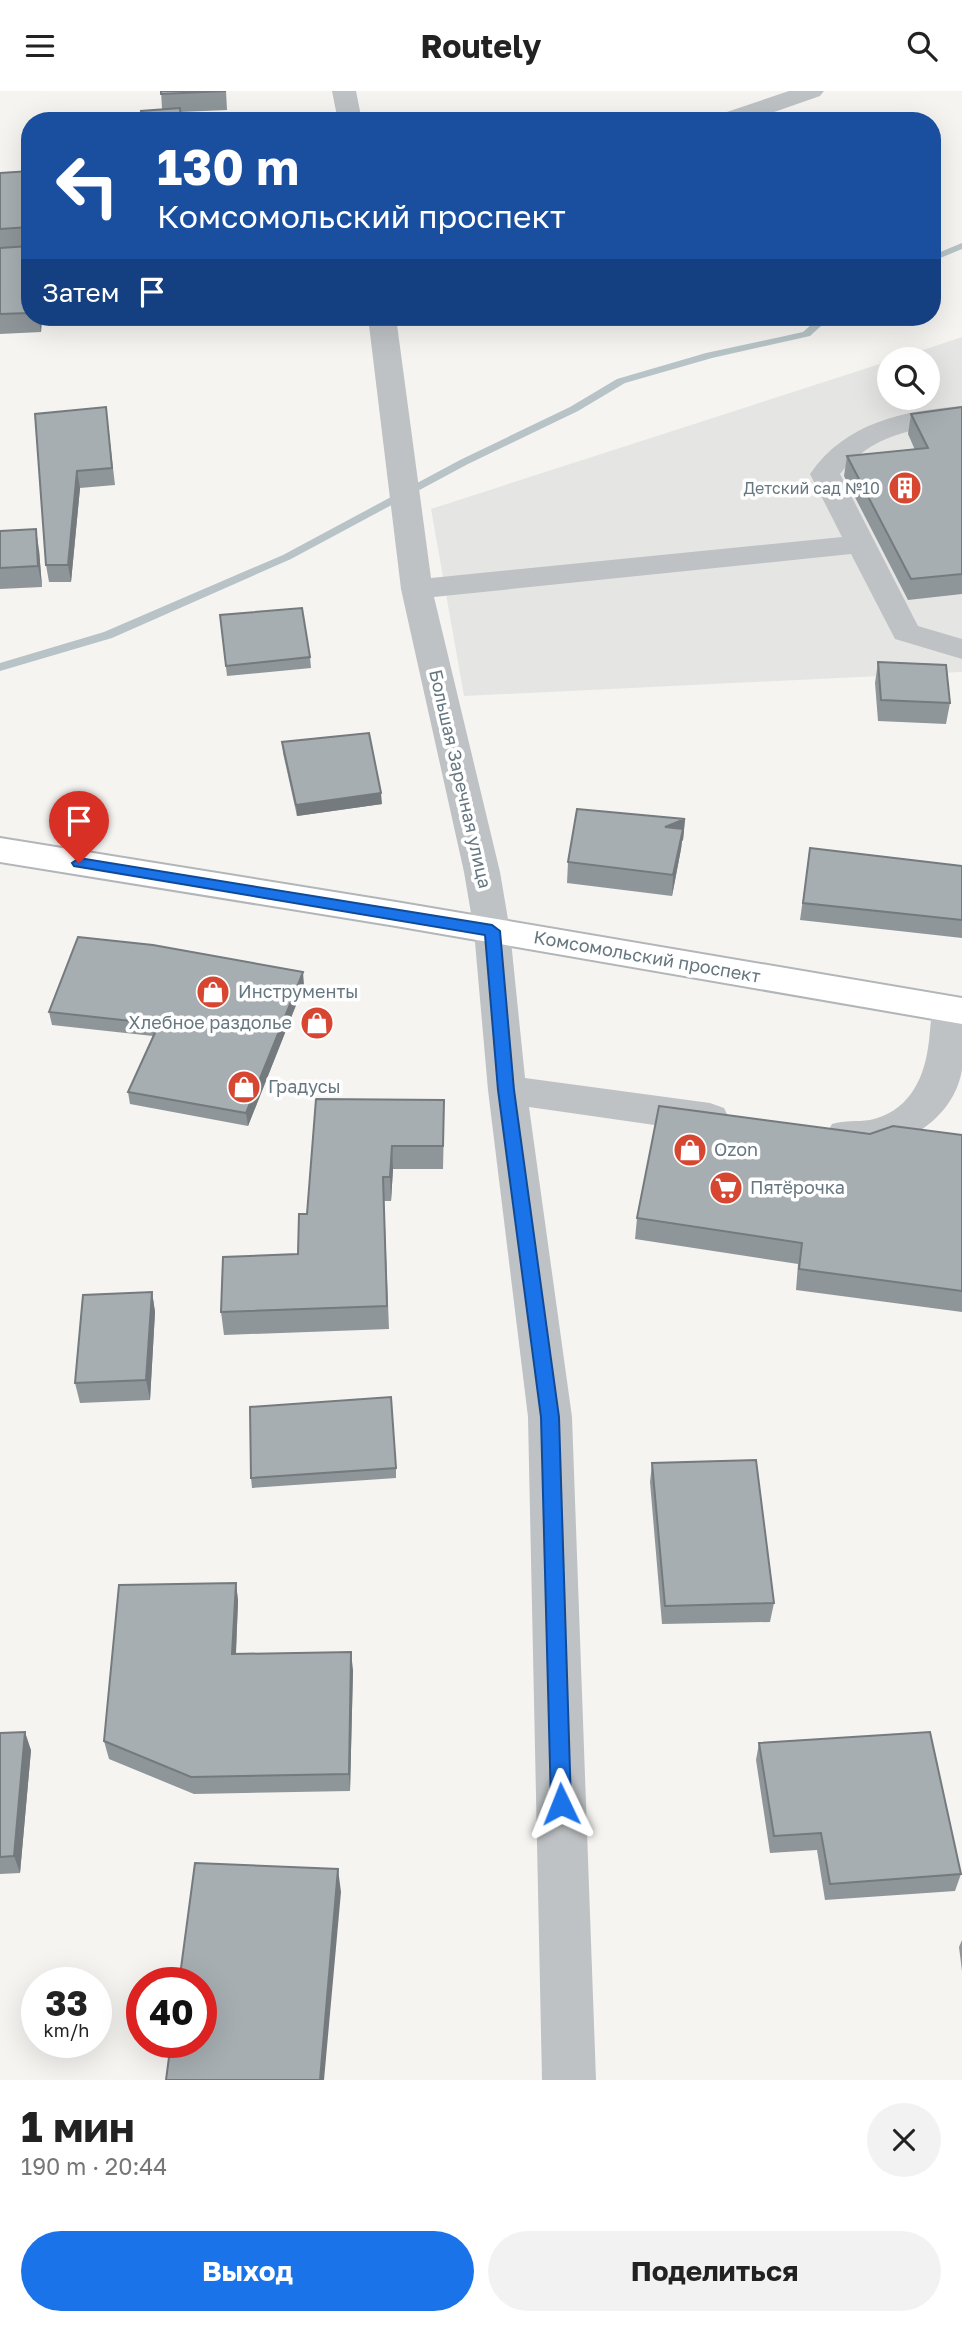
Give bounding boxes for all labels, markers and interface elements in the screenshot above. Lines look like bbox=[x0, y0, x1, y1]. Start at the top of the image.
icon: menu bbox=[21, 27, 59, 65]
text: Routely bbox=[421, 27, 541, 65]
icon: search bbox=[903, 27, 941, 65]
text: 130 m bbox=[157, 137, 299, 196]
icon: left bbox=[42, 140, 133, 231]
text: Комсомольский проспект bbox=[157, 197, 566, 235]
icon: arrive bbox=[133, 273, 171, 311]
text: Затем bbox=[42, 277, 119, 308]
map controls bbox=[877, 347, 940, 410]
button: search bbox=[877, 347, 940, 410]
building icon: Детский сад №10 bbox=[886, 469, 924, 507]
place label: Детский сад №10 bbox=[744, 478, 880, 498]
street label: Большая Заречная улица bbox=[425, 667, 497, 890]
pin bbox=[49, 791, 109, 863]
icon: arrive bbox=[60, 802, 98, 840]
street label: Комсомольский проспект bbox=[532, 925, 762, 987]
shop icon: Инструменты bbox=[194, 973, 232, 1011]
place label: Инструменты bbox=[238, 980, 358, 1002]
shop icon: Хлебное раздолье bbox=[298, 1004, 336, 1042]
place label: Хлебное раздолье bbox=[129, 1011, 292, 1033]
shop icon: Градусы bbox=[225, 1068, 263, 1106]
place label: Градусы bbox=[268, 1075, 341, 1097]
shop icon: Ozon bbox=[671, 1131, 709, 1169]
place label: Ozon bbox=[714, 1138, 758, 1160]
supermarket icon: Пятёрочка bbox=[707, 1169, 745, 1207]
place label: Пятёрочка bbox=[750, 1176, 845, 1198]
position arrow bbox=[524, 1767, 598, 1841]
speed limit sign: 40 bbox=[126, 1967, 217, 2058]
text: 33 bbox=[45, 1982, 88, 2024]
text: km/h bbox=[44, 2019, 89, 2041]
text: 1 мин bbox=[21, 2101, 135, 2151]
button: close bbox=[867, 2103, 941, 2177]
text: 190 m · 20:44 bbox=[21, 2152, 167, 2180]
button: Выход bbox=[21, 2231, 474, 2311]
button: Поделиться bbox=[488, 2231, 941, 2311]

